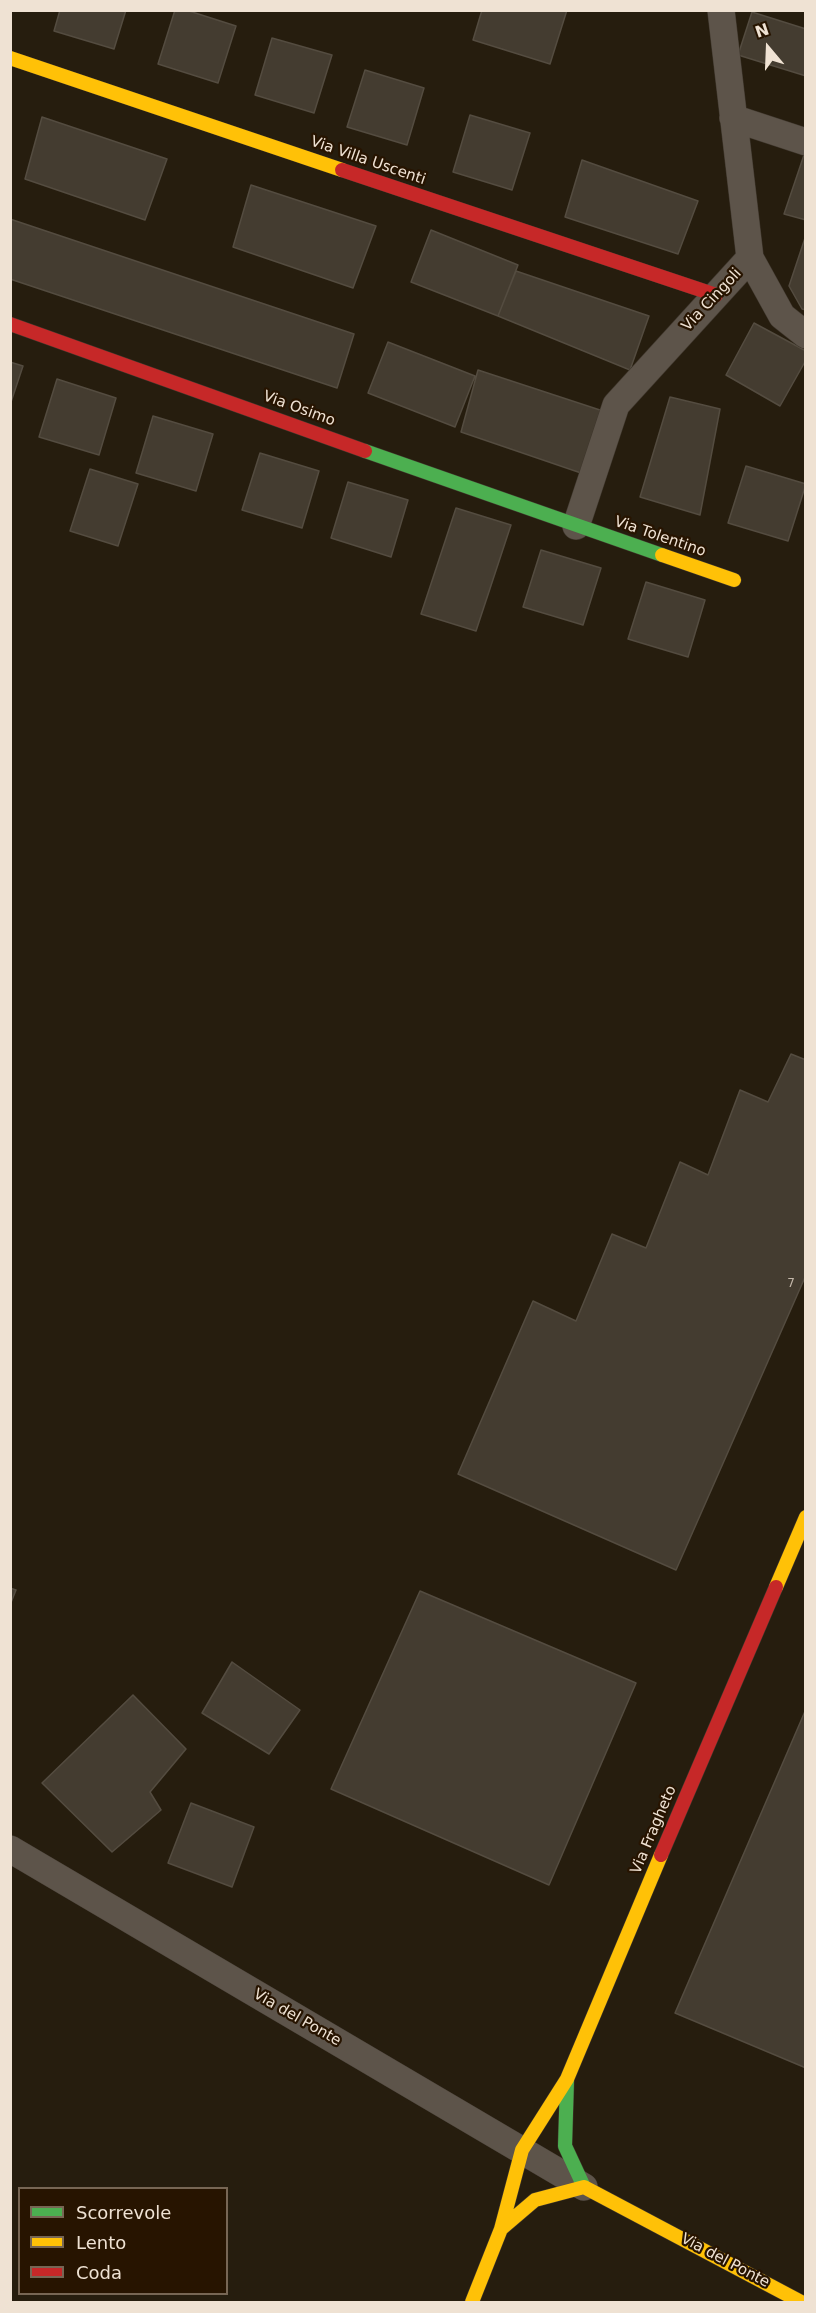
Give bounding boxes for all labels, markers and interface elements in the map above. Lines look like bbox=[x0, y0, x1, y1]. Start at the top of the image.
north arrow bbox=[738, 18, 798, 78]
text: N bbox=[753, 19, 771, 42]
street label: Via Villa Uscenti bbox=[308, 133, 428, 189]
street label: Via Cingoli bbox=[678, 265, 746, 335]
street label: Via Osimo bbox=[260, 388, 338, 430]
street label: Via Tolentino bbox=[612, 513, 708, 561]
house number: 7 bbox=[787, 1277, 795, 1291]
street label: Via Fragheto bbox=[627, 1783, 681, 1877]
street label: Via del Ponte bbox=[250, 1986, 344, 2050]
legend bbox=[18, 2187, 228, 2295]
text: Scorrevole bbox=[76, 2202, 171, 2223]
street label: Via del Ponte bbox=[677, 2230, 773, 2292]
text: Lento bbox=[76, 2232, 126, 2253]
text: Coda bbox=[76, 2262, 122, 2283]

